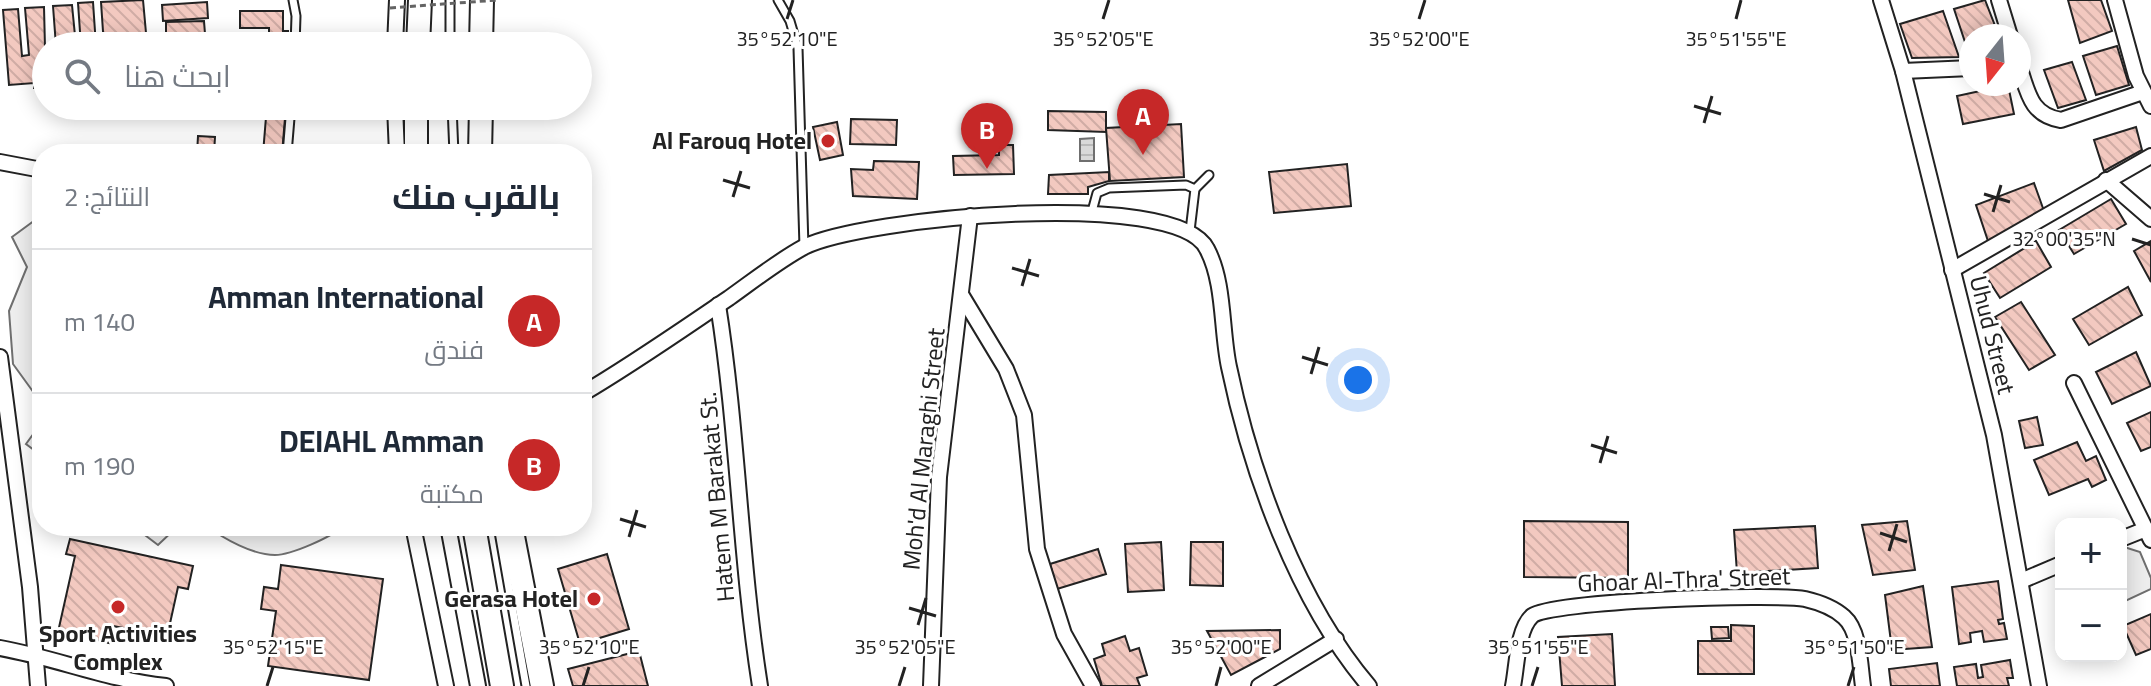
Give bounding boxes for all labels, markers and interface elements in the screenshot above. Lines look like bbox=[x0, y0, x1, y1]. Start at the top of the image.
text: 35°52'10"E bbox=[736, 20, 838, 57]
text: 35°52'05"E bbox=[1052, 20, 1154, 57]
text: 35°52'00"E bbox=[1368, 20, 1470, 57]
text: 35°51'55"E bbox=[1685, 20, 1787, 57]
north arrow bbox=[1959, 24, 2031, 96]
search box bbox=[32, 32, 592, 120]
text: ابحث هنا bbox=[124, 48, 231, 104]
icon: search bbox=[60, 54, 104, 98]
pin: A bbox=[1117, 89, 1169, 155]
pin: B bbox=[961, 103, 1013, 169]
place label: Al Farouq Hotel bbox=[652, 118, 812, 163]
marker: Al Farouq Hotel bbox=[819, 132, 837, 150]
text: بالقرب منك bbox=[392, 165, 560, 228]
text: النتائج: 2 bbox=[64, 172, 150, 221]
text: 32°00'35"N bbox=[2012, 220, 2116, 257]
text: Amman International bbox=[208, 269, 484, 325]
street label: Uhud Street bbox=[1956, 271, 2029, 400]
text: 140 m bbox=[64, 297, 135, 346]
text: A bbox=[526, 297, 542, 346]
text: فندق bbox=[424, 325, 484, 374]
street label: Moh'd Al Maraghi Street bbox=[888, 325, 959, 572]
your location bbox=[1338, 360, 1378, 400]
street label: Hatem M Barakat St. bbox=[685, 390, 748, 604]
text: DEIAHL Amman bbox=[279, 413, 484, 469]
text: 190 m bbox=[64, 441, 135, 490]
text: B bbox=[526, 441, 542, 490]
text: مكتبة bbox=[420, 469, 484, 518]
map controls bbox=[2055, 518, 2127, 662]
button: + bbox=[2055, 518, 2127, 590]
street label: Ghoar Al-Thra' Street bbox=[1577, 553, 1792, 606]
place label: Gerasa Hotel bbox=[444, 576, 578, 621]
marker: Gerasa Hotel bbox=[585, 590, 603, 608]
button: − bbox=[2055, 590, 2127, 662]
marker: Sport Activities Complex bbox=[109, 598, 127, 616]
place label: Sport Activities Complex bbox=[39, 611, 197, 684]
text: 35°52'15"E bbox=[222, 628, 324, 665]
text: 35°52'10"E bbox=[538, 628, 640, 665]
text: 35°52'05"E bbox=[854, 628, 956, 665]
text: 35°52'00"E bbox=[1170, 628, 1272, 665]
text: 35°51'55"E bbox=[1487, 628, 1589, 665]
text: 35°51'50"E bbox=[1803, 628, 1905, 665]

